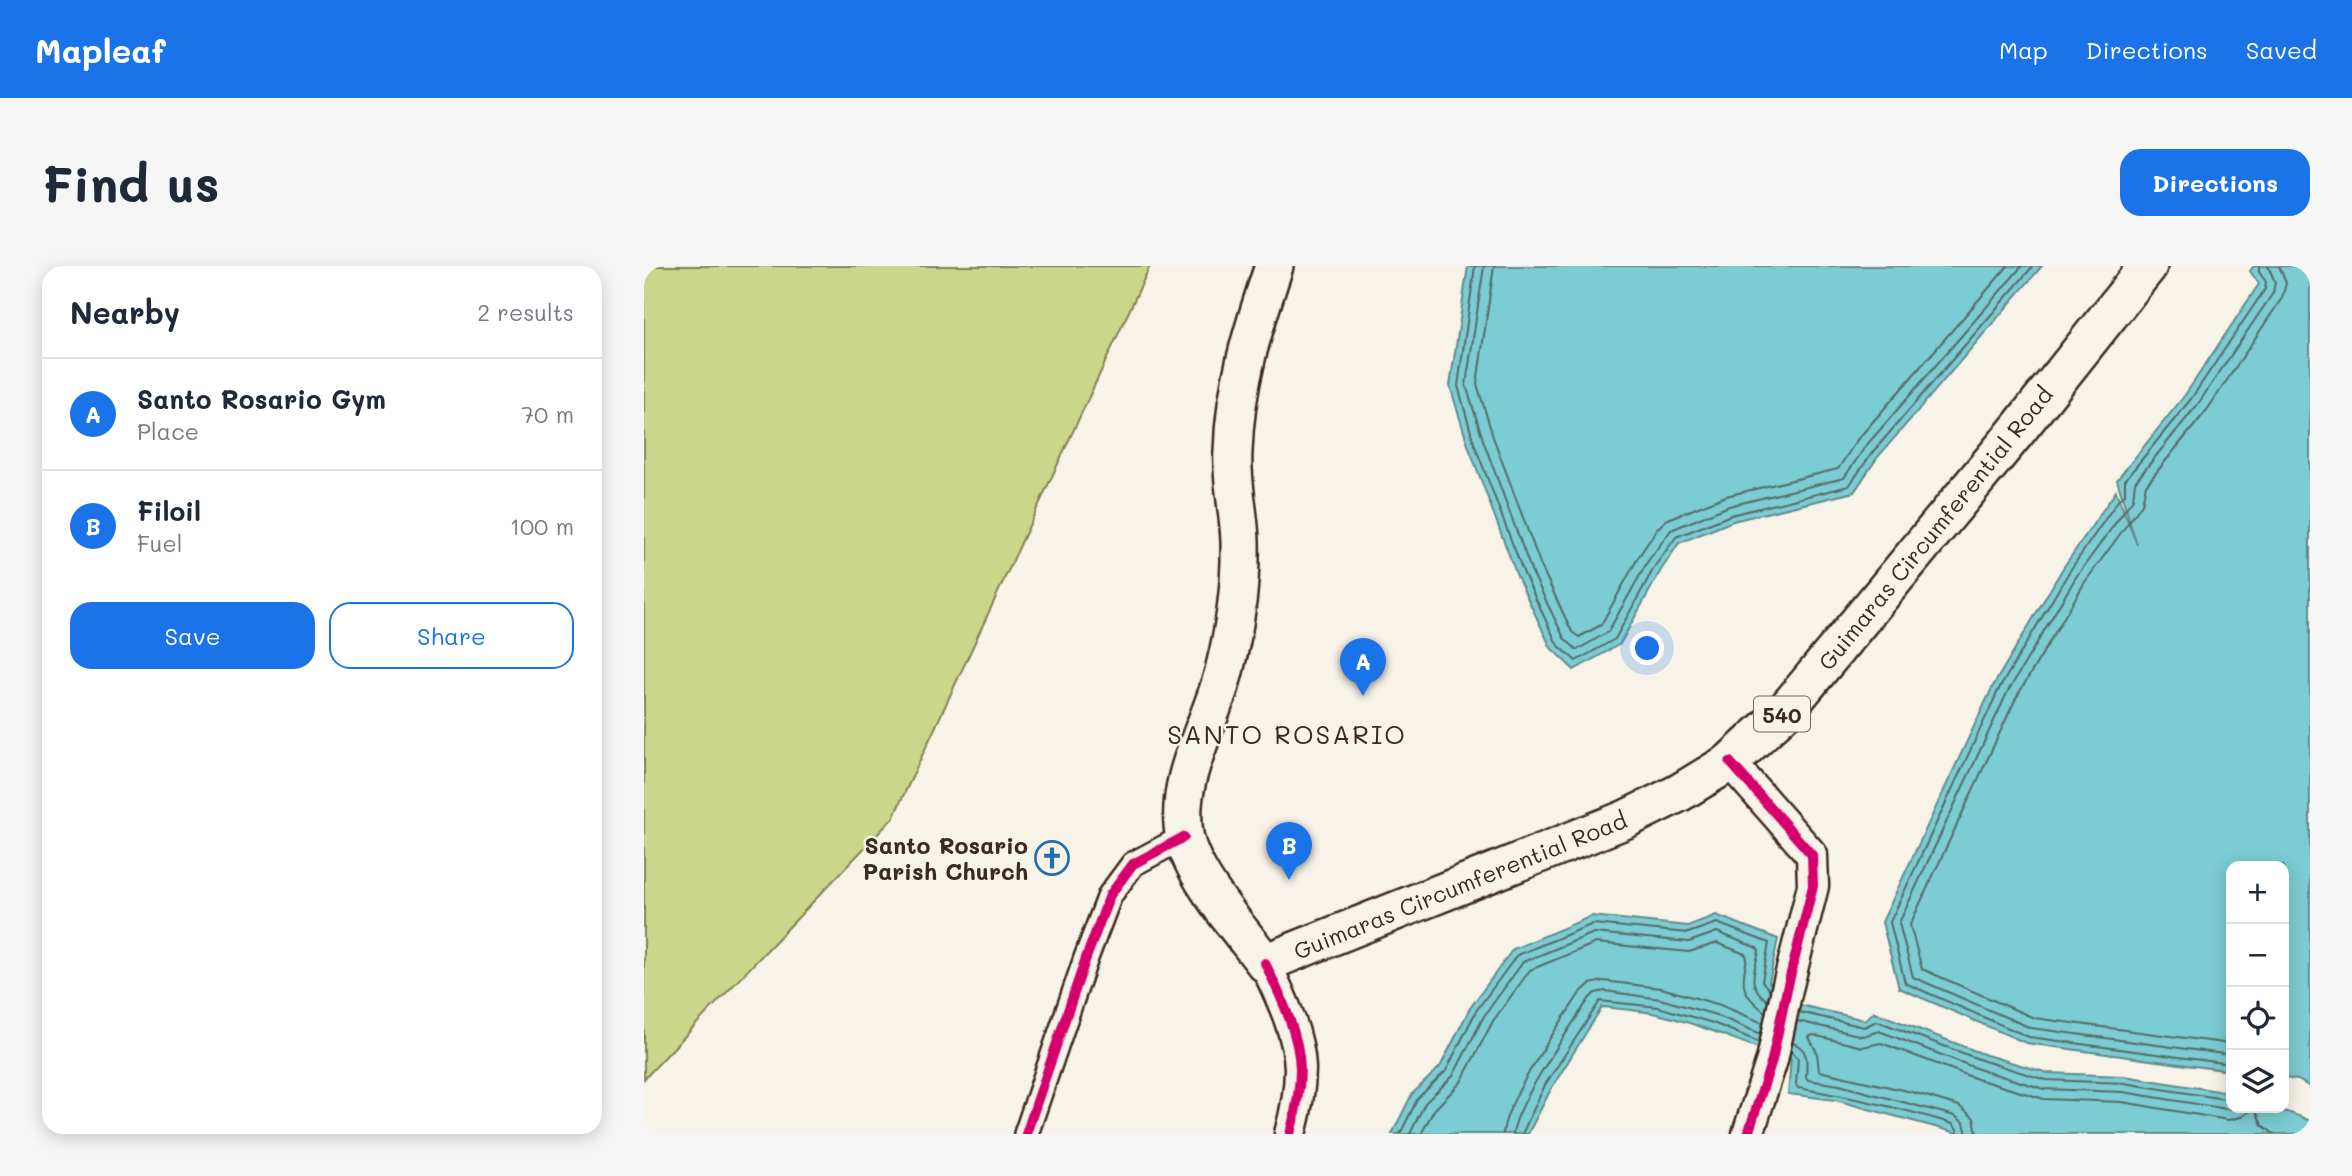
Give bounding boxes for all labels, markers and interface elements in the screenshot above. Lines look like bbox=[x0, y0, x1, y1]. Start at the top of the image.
text: Mapleaf bbox=[35, 28, 166, 71]
text: Map bbox=[1999, 34, 2048, 65]
text: Directions bbox=[2086, 34, 2208, 65]
text: Saved bbox=[2246, 34, 2317, 65]
button: Directions bbox=[2120, 149, 2310, 216]
text: Find us bbox=[42, 151, 220, 214]
text: Nearby bbox=[70, 292, 180, 332]
text: 2 results bbox=[477, 297, 574, 327]
street label: Guimaras Circumferential Road bbox=[1811, 380, 2059, 676]
text: Santo Rosario Gym bbox=[137, 382, 386, 416]
text: A bbox=[85, 399, 101, 429]
text: 70 m bbox=[521, 399, 574, 429]
text: Place bbox=[137, 416, 199, 446]
text: Filoil bbox=[137, 494, 201, 528]
text: B bbox=[85, 511, 101, 541]
text: 100 m bbox=[510, 511, 574, 541]
text: Fuel bbox=[137, 528, 182, 558]
button: Save bbox=[70, 602, 315, 669]
button: Share bbox=[329, 602, 574, 669]
your location bbox=[1630, 631, 1664, 665]
pin: A bbox=[1340, 638, 1386, 696]
road number: 540 bbox=[1754, 696, 1810, 732]
district label: SANTO ROSARIO bbox=[1167, 717, 1407, 751]
street label: Guimaras Circumferential Road bbox=[1289, 804, 1631, 966]
pin: B bbox=[1266, 822, 1312, 880]
place label: Santo Rosario Parish Church bbox=[862, 830, 1028, 886]
church icon: Santo Rosario Parish Church bbox=[1033, 839, 1071, 877]
map controls bbox=[2226, 861, 2289, 1113]
button: + bbox=[2226, 861, 2289, 924]
button: − bbox=[2226, 924, 2289, 987]
button: locate bbox=[2226, 987, 2289, 1050]
button: layers bbox=[2226, 1050, 2289, 1113]

